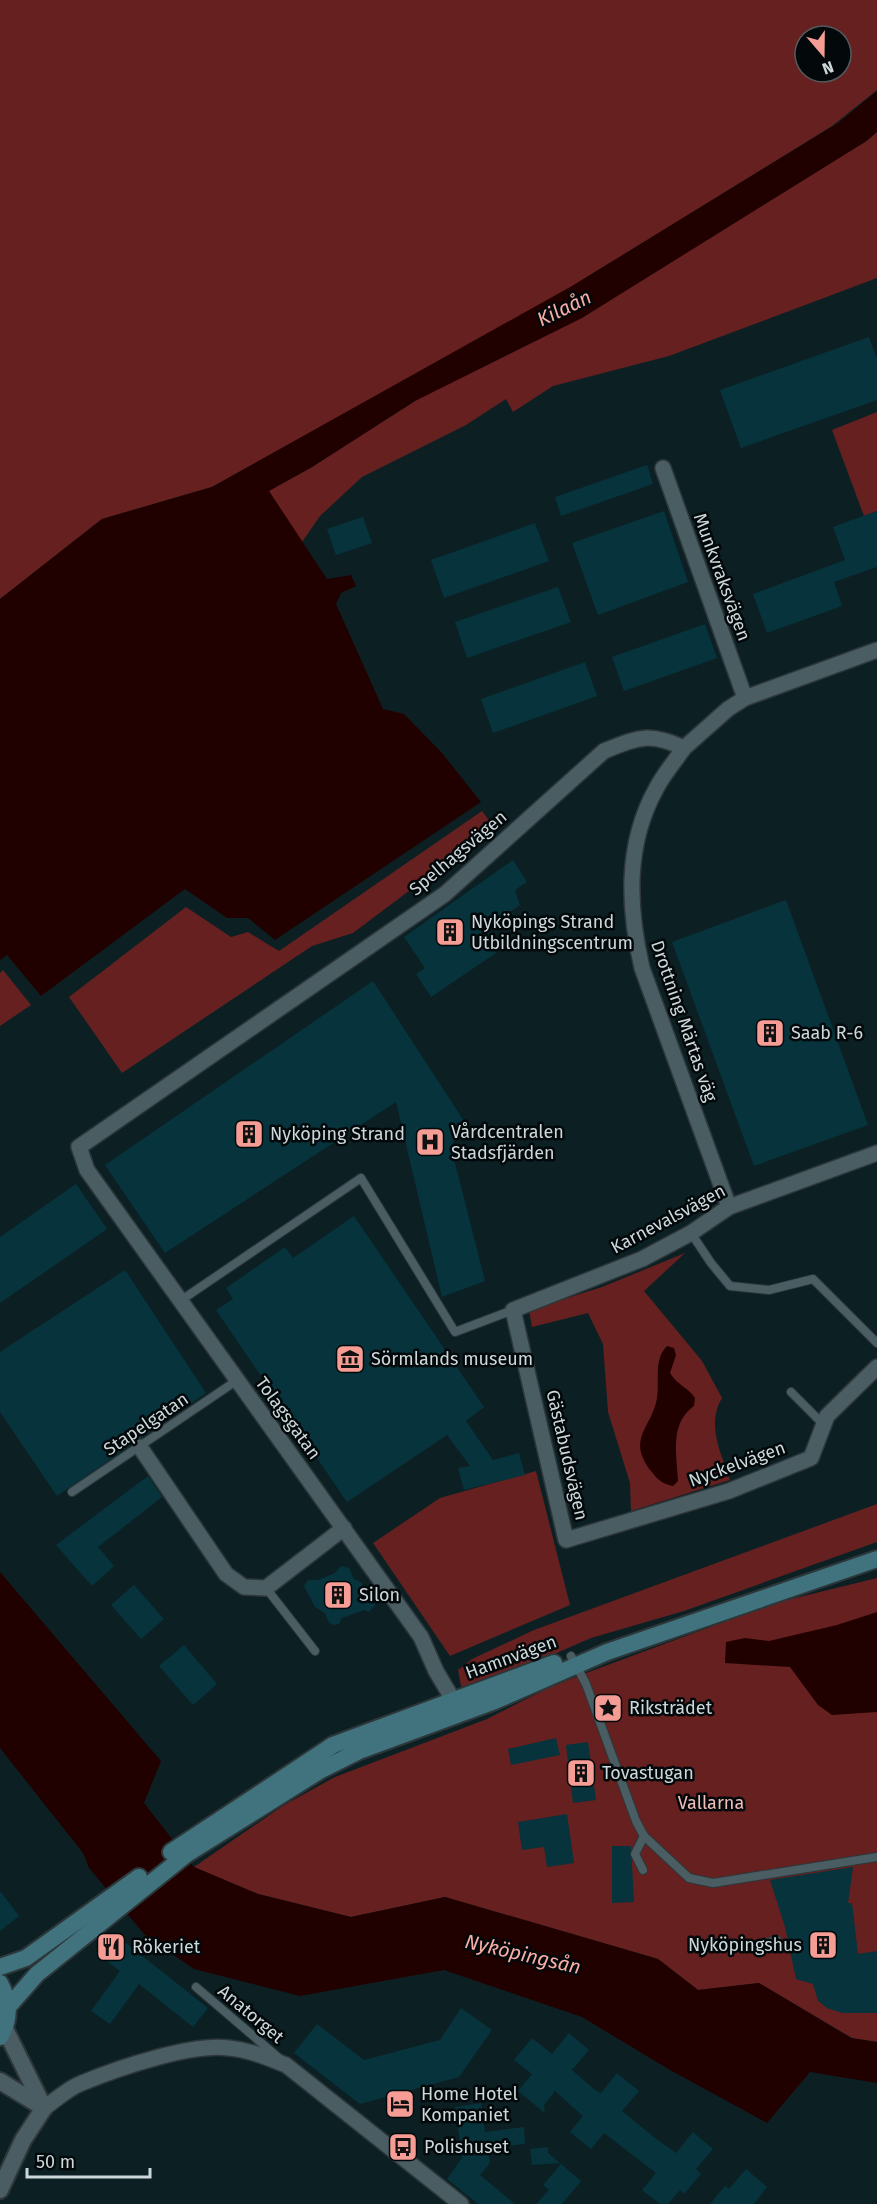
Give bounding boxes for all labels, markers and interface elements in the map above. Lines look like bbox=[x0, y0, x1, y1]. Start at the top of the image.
north arrow bbox=[793, 24, 853, 84]
text: N bbox=[820, 57, 836, 78]
water label: Kilaån bbox=[533, 285, 595, 331]
street label: Munkvraksvägen bbox=[689, 510, 755, 644]
street label: Spelhagsvägen bbox=[405, 806, 511, 900]
place label: Nyköpings Strand Utbildningscentrum bbox=[471, 911, 633, 954]
building icon: Nyköpings Strand Utbildningscentrum bbox=[434, 916, 466, 948]
street label: Drottning Märtas väg bbox=[646, 937, 722, 1105]
building icon: Saab R-6 bbox=[754, 1017, 786, 1049]
place label: Saab R-6 bbox=[791, 1022, 863, 1044]
building icon: Nyköping Strand bbox=[233, 1118, 265, 1150]
place label: Vårdcentralen Stadsfjärden bbox=[451, 1121, 564, 1164]
place label: Nyköping Strand bbox=[270, 1123, 405, 1145]
hospital icon: Vårdcentralen Stadsfjärden bbox=[414, 1126, 446, 1158]
street label: Karnevalsvägen bbox=[607, 1180, 729, 1258]
museum icon: Sörmlands museum bbox=[334, 1343, 366, 1375]
place label: Sörmlands museum bbox=[371, 1348, 533, 1370]
street label: Tolagsgatan bbox=[251, 1372, 325, 1464]
street label: Stapelgatan bbox=[100, 1388, 192, 1460]
street label: Gästabudsvägen bbox=[541, 1388, 593, 1522]
street label: Nyckelvägen bbox=[686, 1436, 788, 1492]
building icon: Silon bbox=[322, 1579, 354, 1611]
place label: Silon bbox=[359, 1584, 400, 1606]
street label: Hamnvägen bbox=[462, 1630, 560, 1684]
place icon: Riksträdet bbox=[592, 1692, 624, 1724]
place label: Riksträdet bbox=[629, 1697, 713, 1719]
building icon: Tovastugan bbox=[565, 1757, 597, 1789]
place label: Tovastugan bbox=[602, 1762, 694, 1784]
park label: Vallarna bbox=[678, 1792, 744, 1814]
water label: Nyköpingsån bbox=[463, 1929, 583, 1979]
building icon: Nyköpingshus bbox=[807, 1929, 839, 1961]
restaurant icon: Rökeriet bbox=[95, 1931, 127, 1963]
place label: Nyköpingshus bbox=[688, 1934, 802, 1956]
place label: Rökeriet bbox=[132, 1936, 201, 1958]
street label: Anatorget bbox=[213, 1980, 289, 2048]
place label: Home Hotel Kompaniet bbox=[421, 2083, 518, 2126]
hotel icon: Home Hotel Kompaniet bbox=[384, 2088, 416, 2120]
bus stop icon: Polishuset bbox=[387, 2131, 419, 2163]
place label: Polishuset bbox=[424, 2136, 509, 2158]
scale bar bbox=[27, 2141, 150, 2179]
text: 50 m bbox=[36, 2151, 75, 2173]

